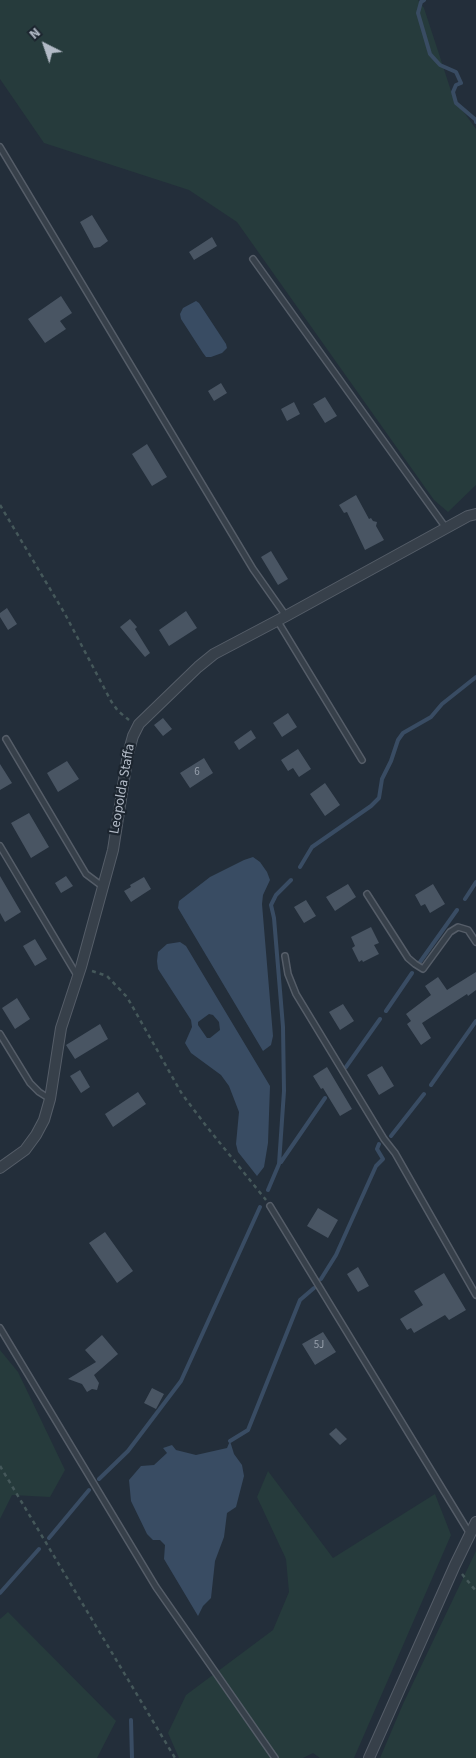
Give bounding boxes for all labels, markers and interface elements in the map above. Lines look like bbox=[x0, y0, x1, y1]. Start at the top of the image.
north arrow bbox=[20, 20, 70, 70]
text: N bbox=[25, 23, 45, 44]
street label: Leopolda Staffa bbox=[107, 743, 139, 835]
house number: 6 bbox=[194, 766, 200, 780]
house number: 5J bbox=[314, 1339, 324, 1353]

